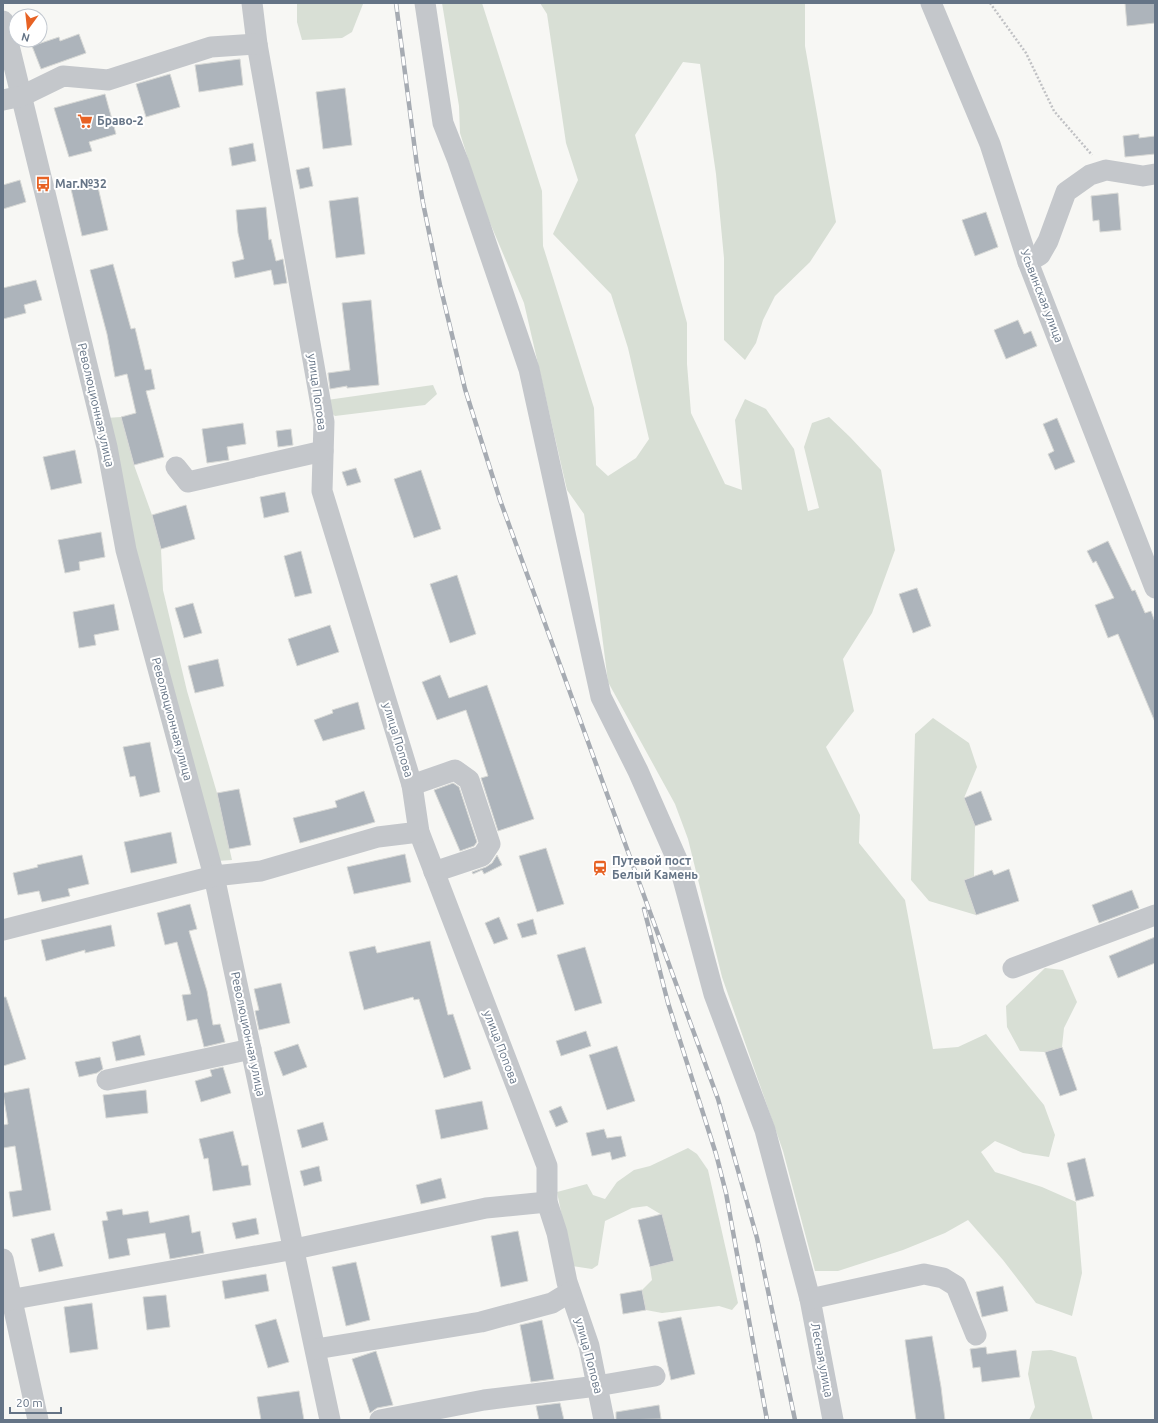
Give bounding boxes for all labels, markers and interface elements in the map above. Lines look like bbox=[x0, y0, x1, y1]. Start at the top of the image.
north arrow bbox=[8, 8, 48, 48]
text: N bbox=[20, 31, 31, 45]
supermarket icon: Браво-2 bbox=[76, 112, 94, 130]
place label: Браво-2 bbox=[97, 114, 144, 127]
bus stop icon: Маг.№32 bbox=[34, 175, 52, 193]
place label: Маг.№32 bbox=[55, 177, 107, 190]
street label: Усьвинская улица bbox=[1019, 247, 1066, 344]
street label: Революционная улица bbox=[76, 342, 117, 468]
street label: улица Попова bbox=[306, 353, 329, 431]
street label: Революционная улица bbox=[150, 656, 195, 782]
street label: улица Попова bbox=[381, 701, 416, 779]
place label: Путевой пост Белый Камень bbox=[612, 854, 698, 881]
station icon: Путевой пост Белый Камень bbox=[591, 859, 609, 877]
street label: Революционная улица bbox=[229, 970, 268, 1097]
street label: улица Попова bbox=[481, 1008, 521, 1085]
street label: улица Попова bbox=[573, 1317, 606, 1395]
street label: Лесная улица bbox=[809, 1321, 836, 1398]
scale bar bbox=[10, 1389, 61, 1415]
text: 20 m bbox=[16, 1396, 43, 1409]

